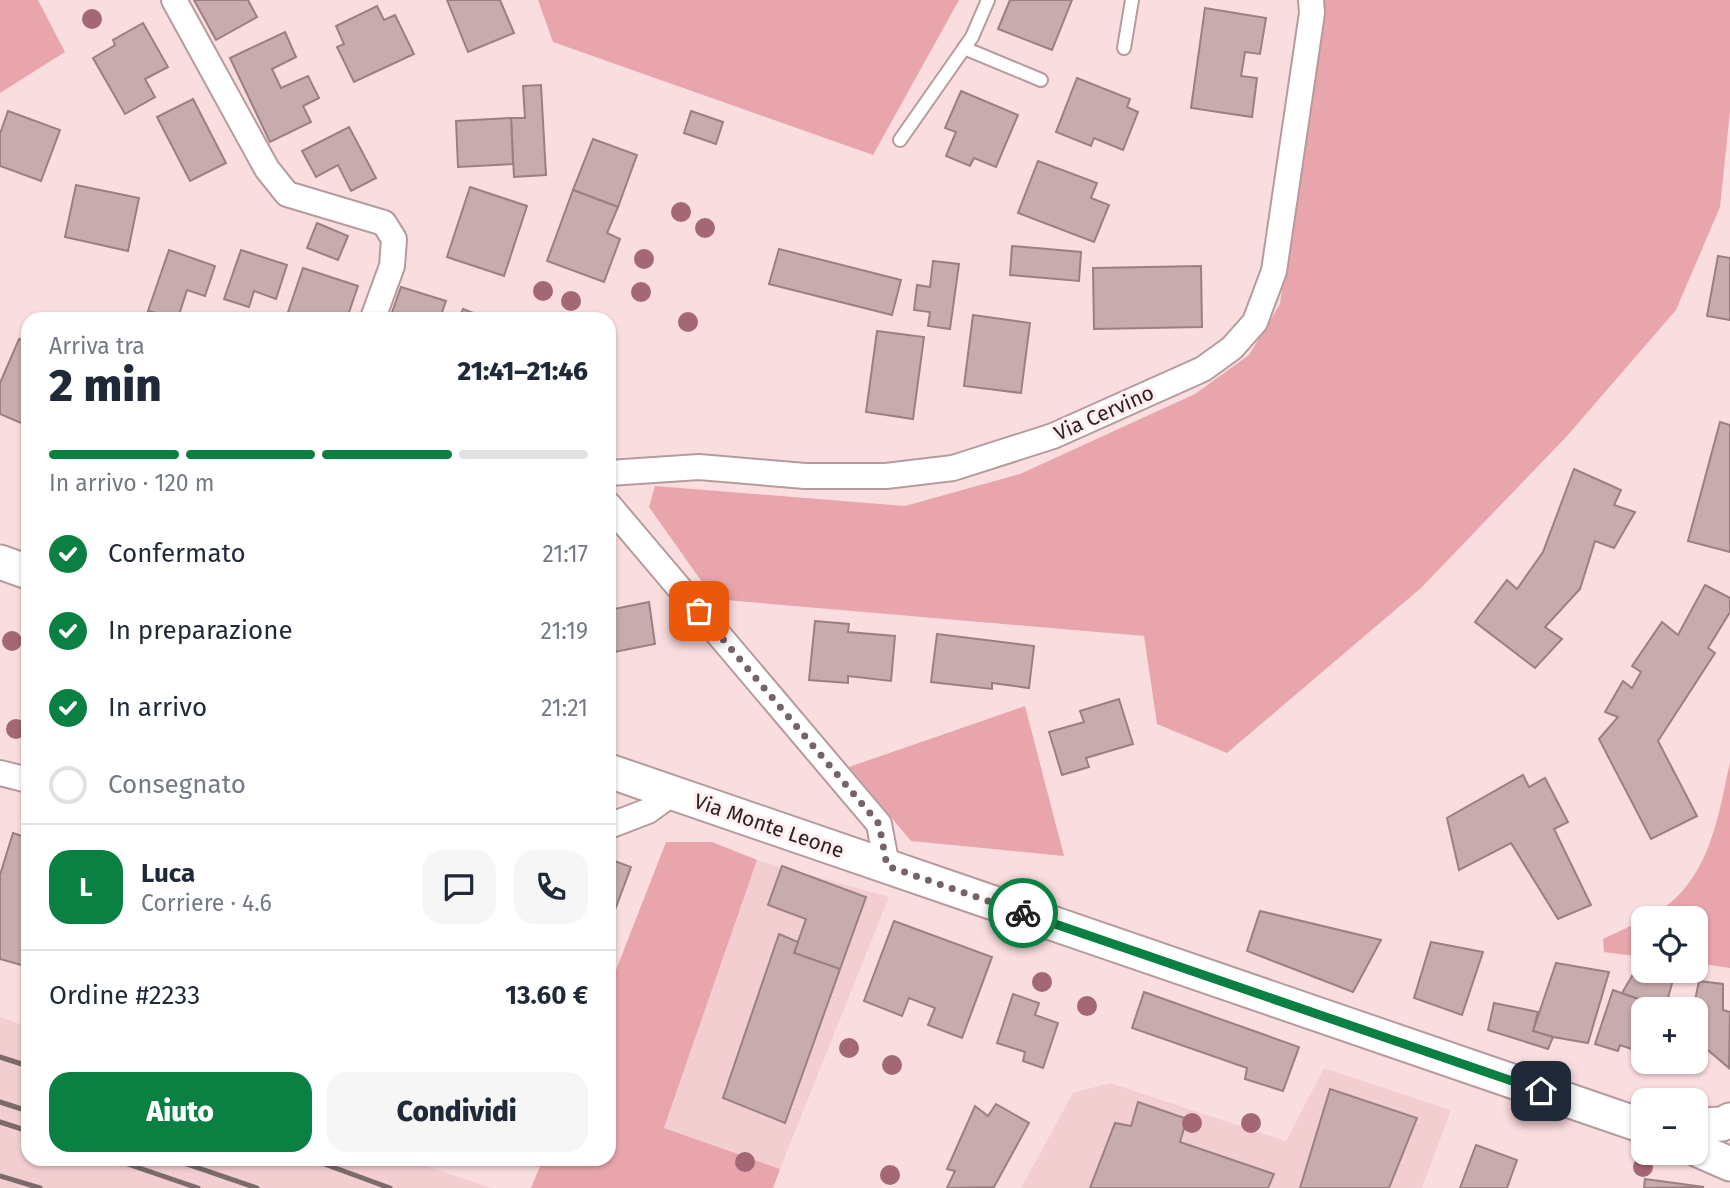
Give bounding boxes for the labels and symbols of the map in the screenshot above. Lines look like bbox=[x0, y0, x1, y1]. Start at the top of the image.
street label: Via Cervino bbox=[1050, 380, 1158, 446]
pin bbox=[669, 581, 729, 641]
street label: Via Monte Leone bbox=[690, 788, 848, 864]
courier bbox=[988, 878, 1058, 948]
pin bbox=[1511, 1061, 1571, 1121]

